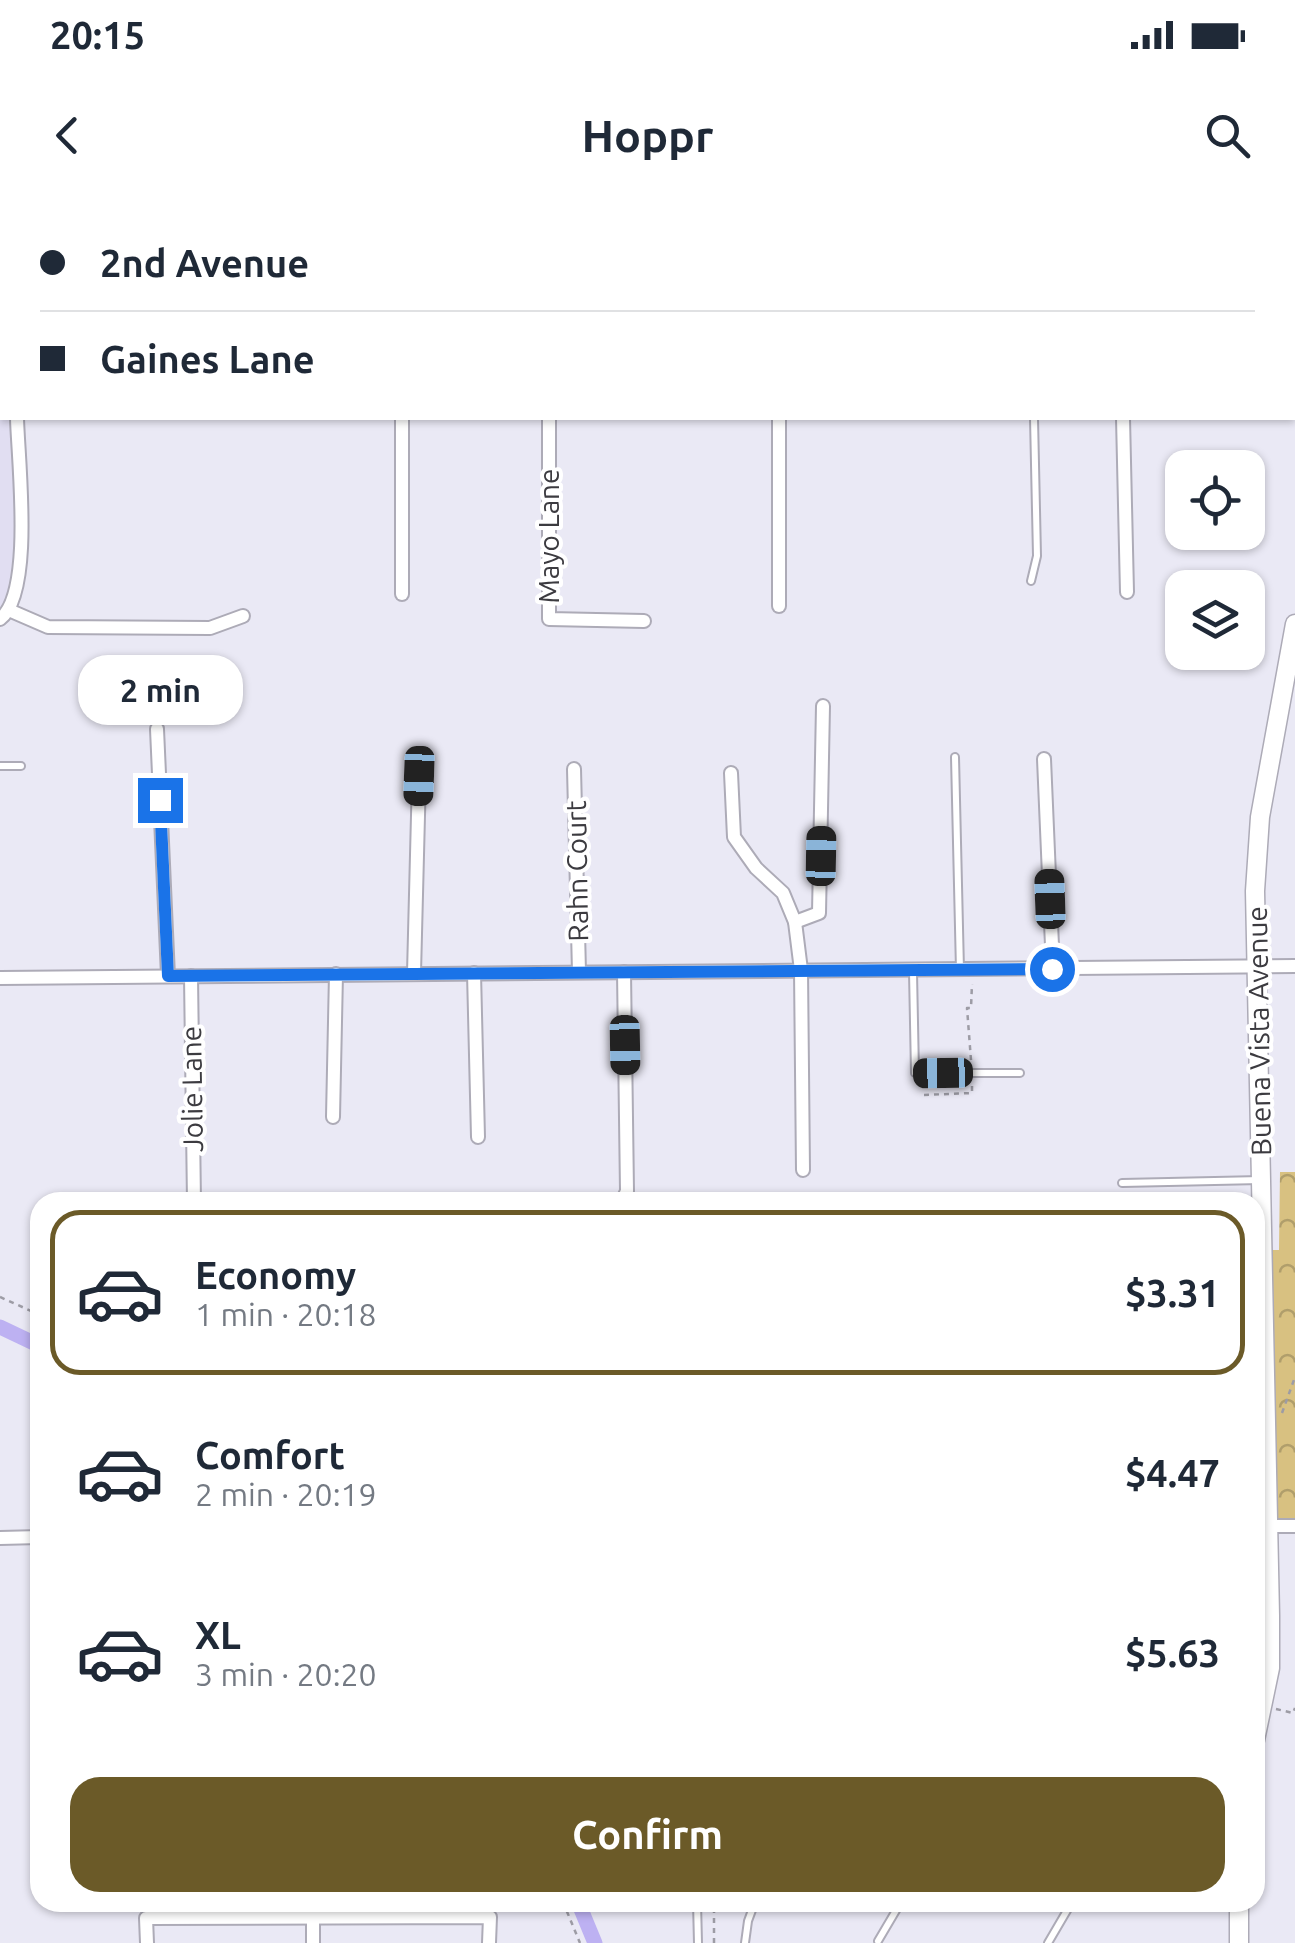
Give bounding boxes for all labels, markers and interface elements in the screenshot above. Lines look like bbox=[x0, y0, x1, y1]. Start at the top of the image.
text: 20:15 bbox=[50, 14, 145, 56]
icon: back bbox=[40, 108, 95, 163]
icon: search bbox=[1200, 108, 1255, 163]
text: Hoppr bbox=[581, 110, 714, 161]
text: 2nd Avenue bbox=[100, 242, 309, 284]
text: Gaines Lane bbox=[100, 338, 315, 380]
map controls bbox=[1165, 450, 1265, 670]
button: locate bbox=[1165, 450, 1265, 550]
street label: Mayo Lane bbox=[533, 468, 564, 604]
button: layers bbox=[1165, 570, 1265, 670]
callout: 2 min bbox=[78, 655, 242, 725]
text: 2 min bbox=[120, 672, 201, 708]
car bbox=[403, 745, 435, 807]
route end bbox=[138, 778, 183, 823]
street label: Rahn Court bbox=[560, 800, 593, 942]
car bbox=[805, 826, 837, 886]
car bbox=[1034, 868, 1066, 930]
street label: Buena Vista Avenue bbox=[1241, 906, 1276, 1156]
route start bbox=[1030, 947, 1075, 992]
car bbox=[609, 1015, 641, 1075]
street label: Jolie Lane bbox=[175, 1026, 208, 1152]
car bbox=[913, 1057, 973, 1089]
icon: car bbox=[75, 1248, 165, 1338]
text: Economy bbox=[195, 1254, 356, 1296]
text: $3.31 bbox=[1125, 1272, 1220, 1314]
text: 1 min · 20:18 bbox=[195, 1296, 377, 1332]
icon: car bbox=[75, 1428, 165, 1518]
text: Comfort bbox=[195, 1434, 345, 1476]
text: $4.47 bbox=[1125, 1452, 1220, 1494]
text: 2 min · 20:19 bbox=[195, 1476, 377, 1512]
icon: car bbox=[75, 1608, 165, 1698]
text: XL bbox=[195, 1614, 241, 1656]
text: $5.63 bbox=[1125, 1632, 1220, 1674]
text: 3 min · 20:20 bbox=[195, 1656, 377, 1692]
button: Confirm bbox=[70, 1777, 1225, 1892]

